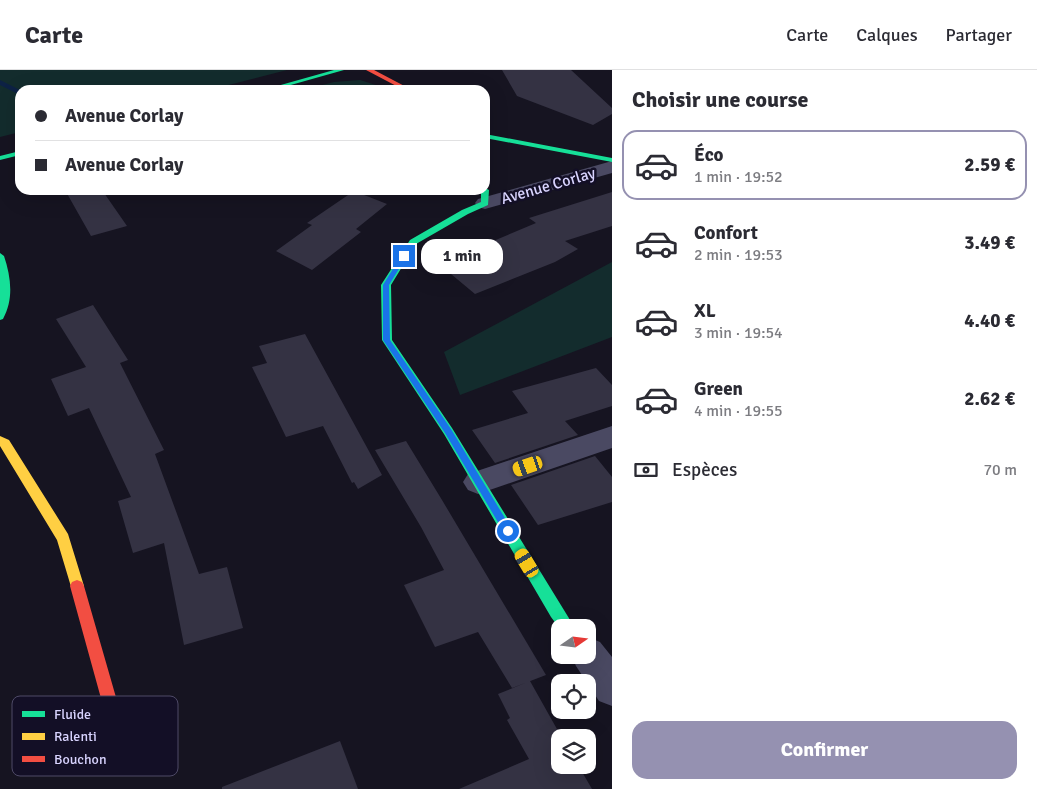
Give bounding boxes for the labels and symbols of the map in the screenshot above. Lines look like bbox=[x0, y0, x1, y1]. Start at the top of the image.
street label: Avenue Corlay bbox=[499, 163, 598, 209]
callout: 1 min bbox=[422, 238, 504, 274]
route end bbox=[393, 245, 415, 267]
car bbox=[511, 454, 544, 478]
route start bbox=[497, 520, 519, 542]
car bbox=[512, 546, 541, 580]
north arrow bbox=[551, 619, 596, 664]
legend bbox=[12, 696, 178, 776]
text: Fluide bbox=[54, 706, 91, 723]
text: Ralenti bbox=[54, 728, 97, 745]
text: Bouchon bbox=[54, 751, 107, 768]

